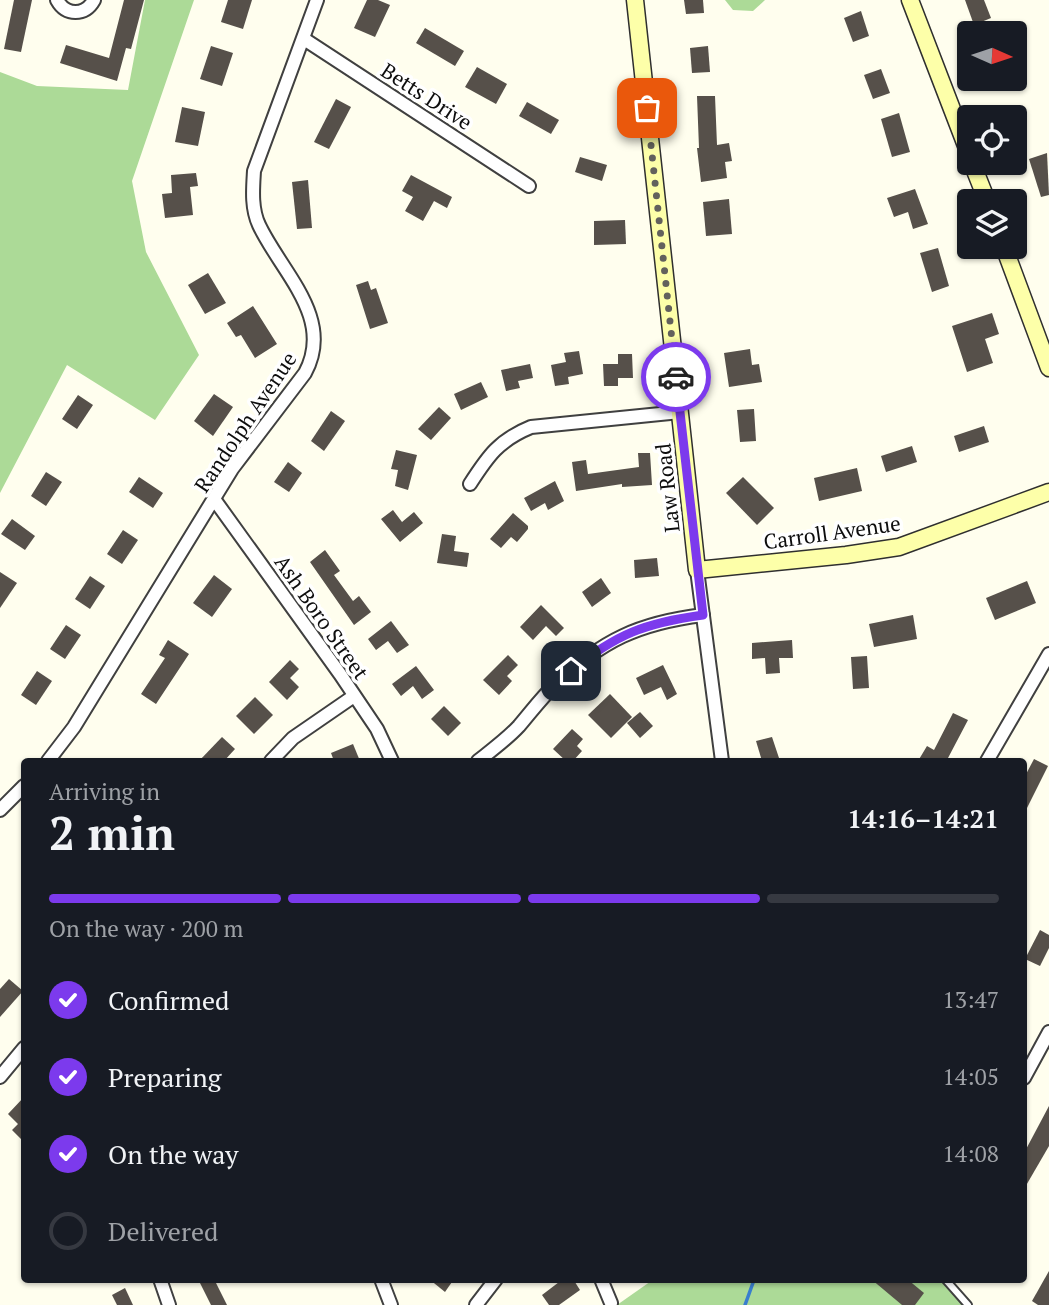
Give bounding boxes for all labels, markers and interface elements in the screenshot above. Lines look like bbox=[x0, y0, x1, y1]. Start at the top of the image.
north arrow bbox=[957, 21, 1027, 91]
map controls bbox=[957, 21, 1027, 259]
street label: Betts Drive bbox=[376, 56, 478, 136]
pin bbox=[617, 78, 677, 138]
icon: bag bbox=[628, 89, 666, 127]
button: locate bbox=[957, 105, 1027, 175]
button: layers bbox=[957, 189, 1027, 259]
courier bbox=[641, 342, 711, 412]
street label: Randolph Avenue bbox=[188, 346, 302, 498]
icon: car bbox=[657, 358, 695, 396]
street label: Law Road bbox=[648, 442, 686, 534]
street label: Carroll Avenue bbox=[762, 509, 902, 555]
street label: Ash Boro Street bbox=[269, 549, 376, 685]
pin bbox=[541, 641, 601, 701]
icon: home bbox=[552, 652, 590, 690]
text: Arriving in bbox=[49, 776, 160, 807]
text: 14:16–14:21 bbox=[847, 801, 999, 835]
text: 2 min bbox=[49, 802, 175, 863]
text: On the way · 200 m bbox=[49, 913, 243, 944]
icon: check bbox=[49, 981, 87, 1019]
text: Confirmed bbox=[108, 983, 229, 1017]
text: 13:47 bbox=[942, 984, 999, 1015]
icon: check bbox=[49, 1058, 87, 1096]
text: Preparing bbox=[108, 1060, 221, 1094]
text: 14:05 bbox=[942, 1061, 999, 1092]
icon: check bbox=[49, 1135, 87, 1173]
text: On the way bbox=[108, 1137, 239, 1171]
text: 14:08 bbox=[942, 1138, 999, 1169]
text: Delivered bbox=[108, 1214, 218, 1248]

